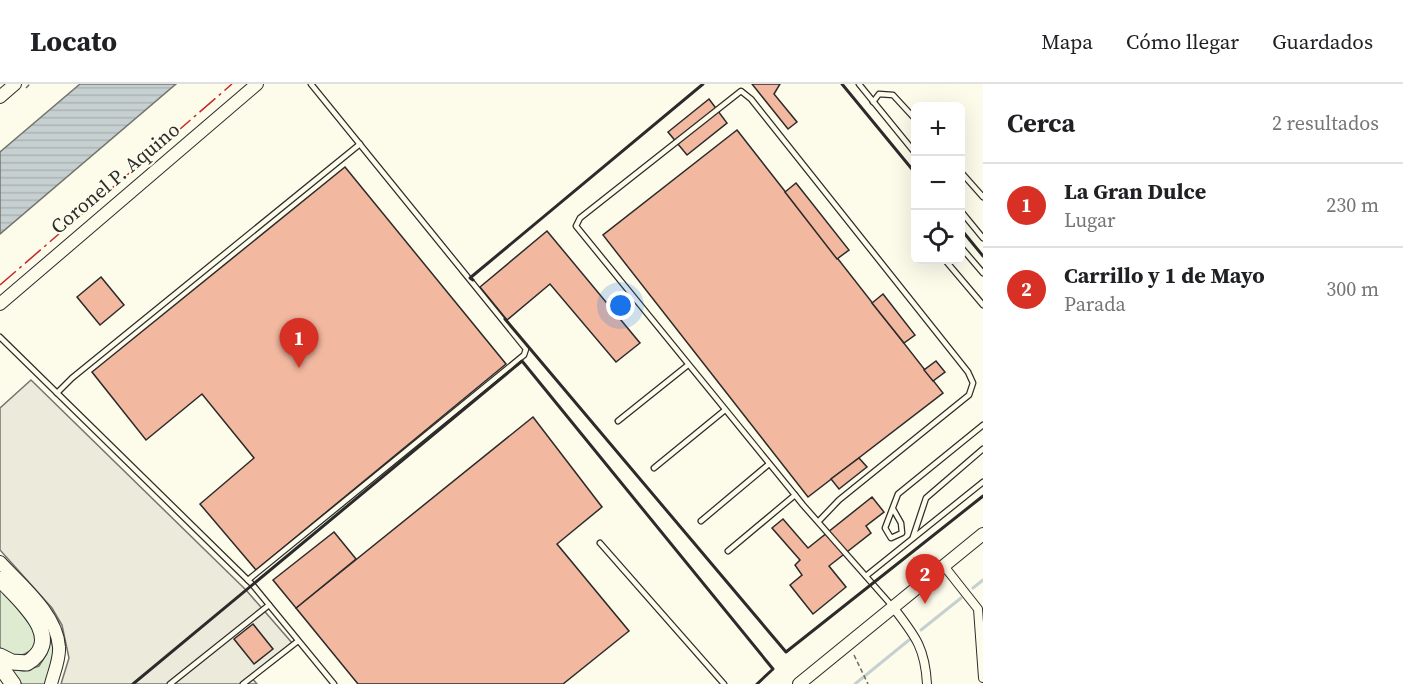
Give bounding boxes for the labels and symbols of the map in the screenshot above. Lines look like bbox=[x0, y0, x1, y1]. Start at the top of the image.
street label: Coronel P. Aquino bbox=[44, 116, 186, 240]
your location bbox=[606, 291, 635, 320]
pin: 1 bbox=[280, 318, 318, 368]
pin: 2 bbox=[906, 554, 944, 604]

